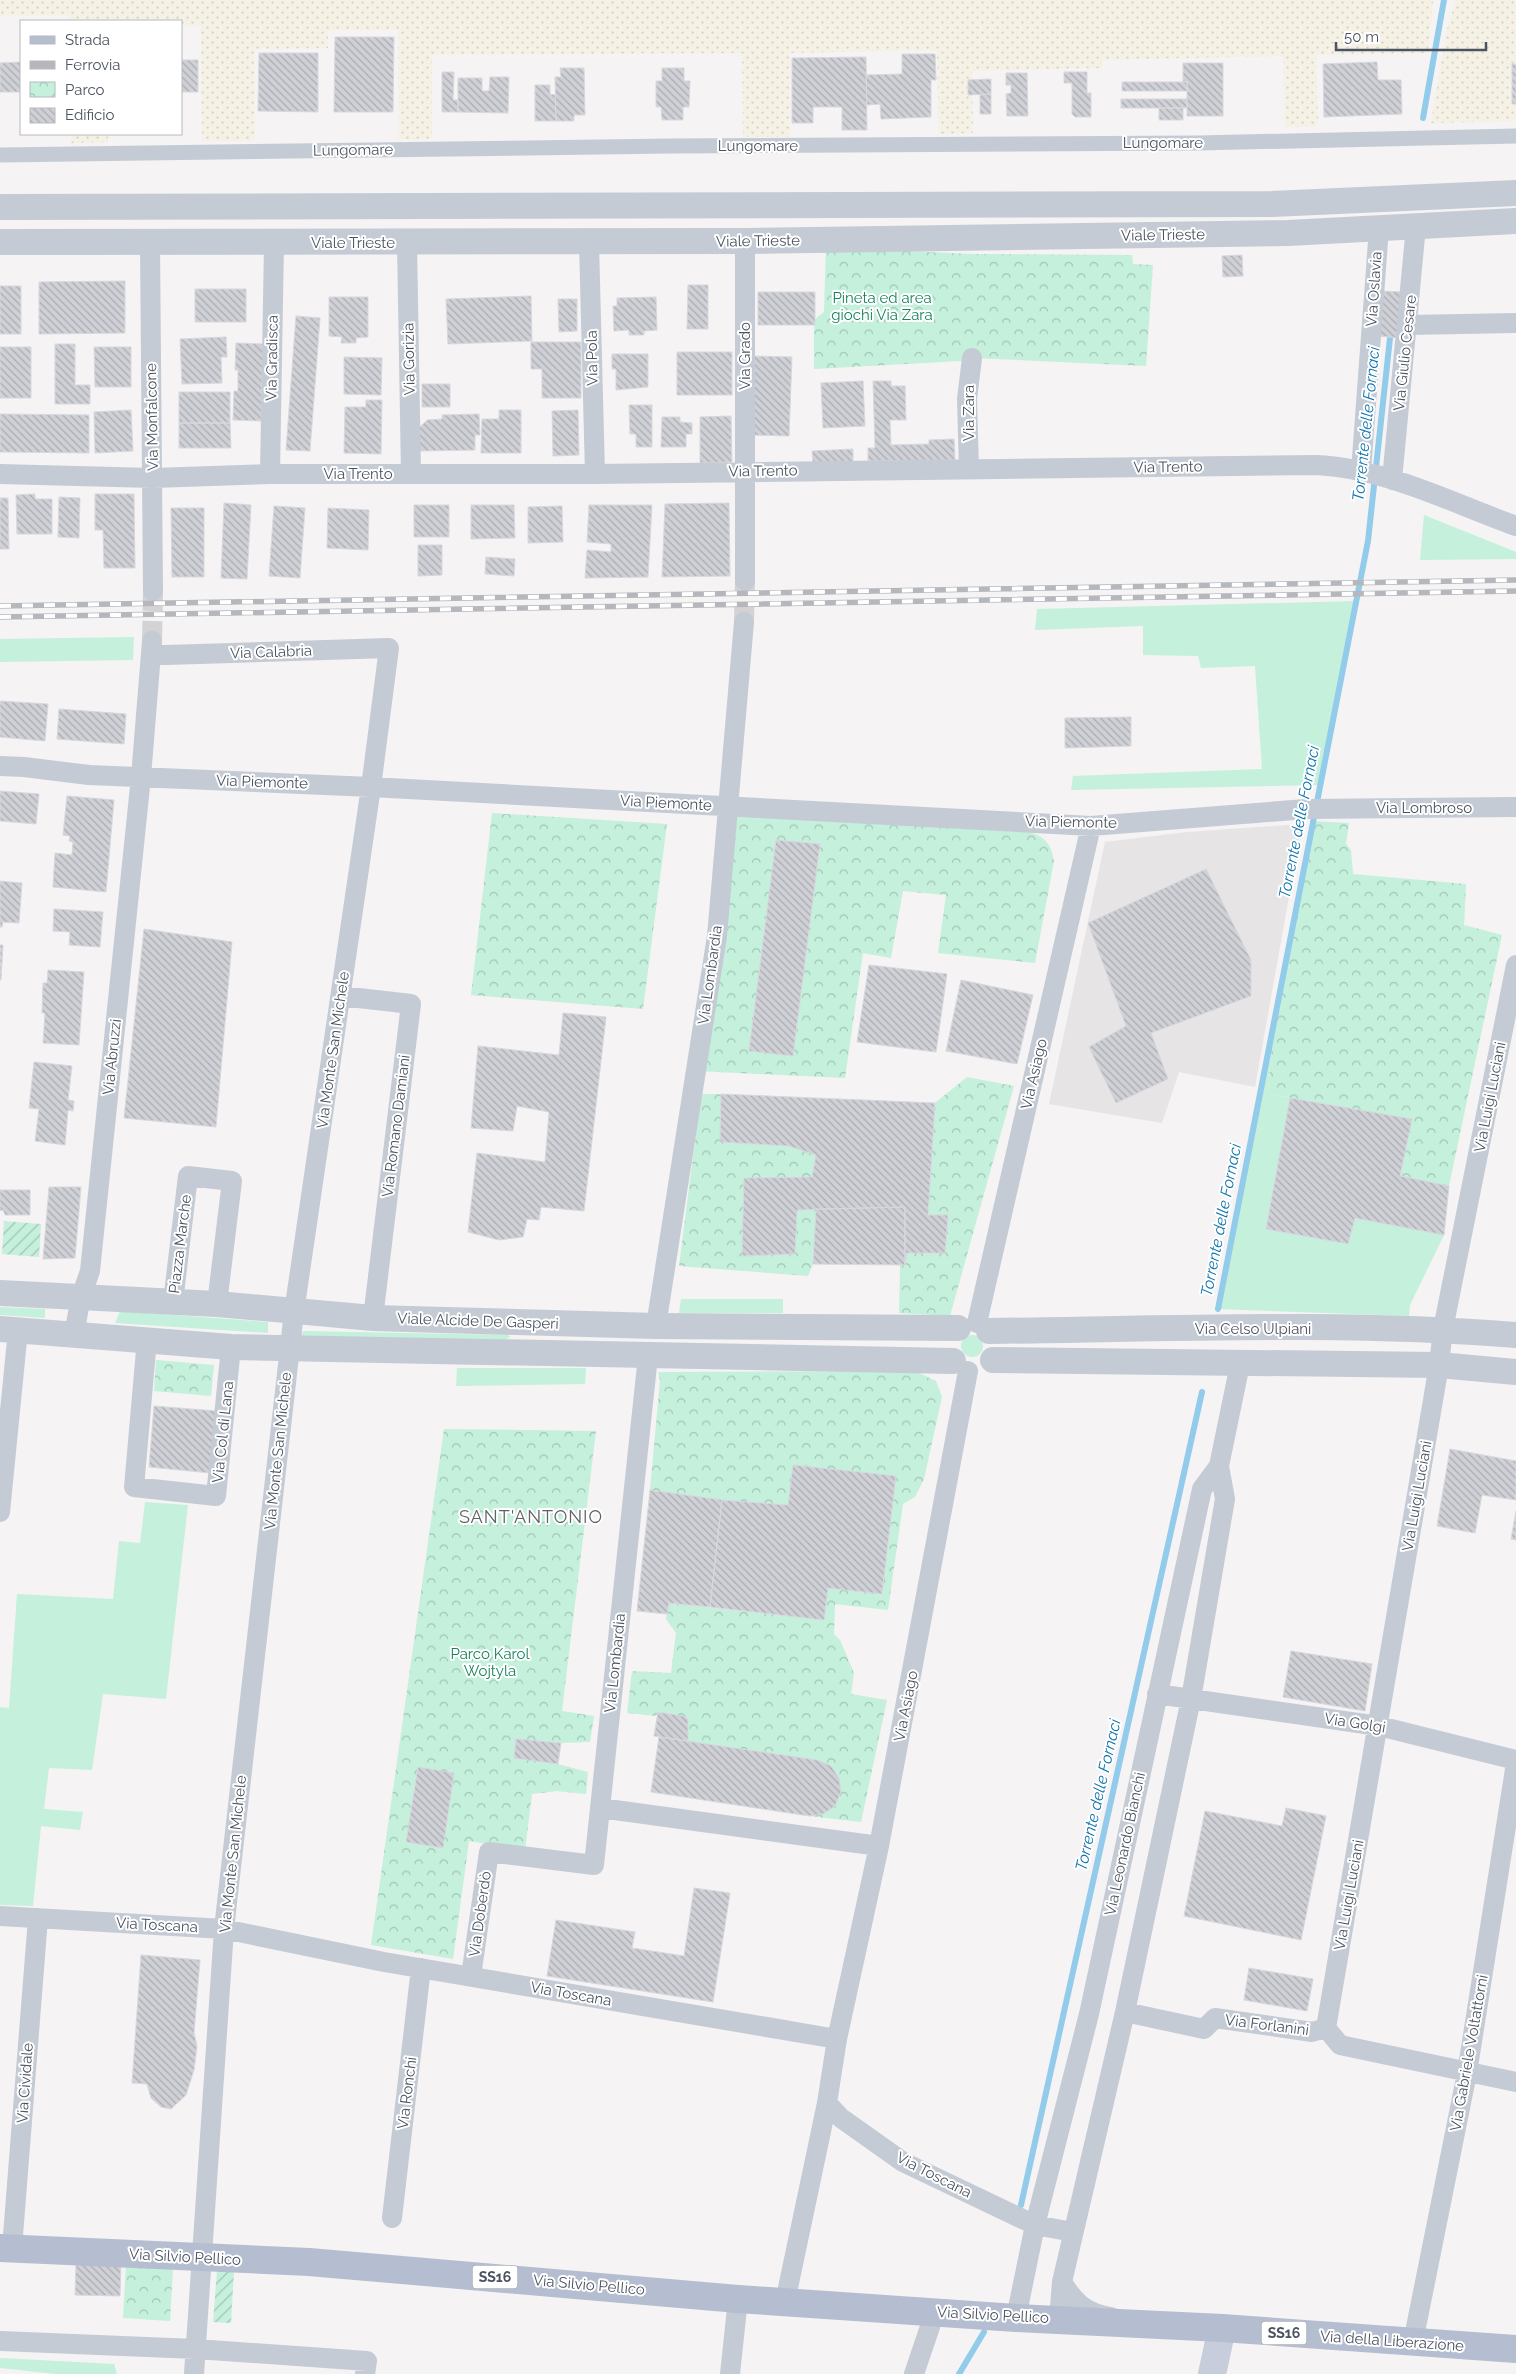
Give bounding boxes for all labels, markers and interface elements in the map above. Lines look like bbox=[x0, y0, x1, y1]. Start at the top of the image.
legend bbox=[20, 20, 182, 135]
scale bar bbox=[1336, 20, 1486, 52]
text: 50 m bbox=[1344, 28, 1379, 46]
text: Strada bbox=[65, 31, 110, 49]
text: Ferrovia bbox=[65, 56, 121, 74]
text: Parco bbox=[65, 81, 105, 99]
text: Edificio bbox=[65, 106, 115, 124]
street label: Lungomare bbox=[1123, 134, 1203, 152]
street label: Lungomare bbox=[718, 137, 798, 155]
street label: Lungomare bbox=[313, 140, 394, 160]
street label: Viale Trieste bbox=[1121, 225, 1205, 245]
street label: Viale Trieste bbox=[716, 231, 800, 251]
street label: Viale Trieste bbox=[311, 234, 395, 252]
street label: Via Oslavia bbox=[1362, 251, 1386, 327]
park label: Pineta ed area giochi Via Zara bbox=[831, 289, 933, 324]
street label: Via Giulio Cesare bbox=[1390, 294, 1420, 412]
street label: Via Gradisca bbox=[262, 315, 282, 401]
street label: Via Grado bbox=[736, 322, 754, 390]
street label: Via Gorizia bbox=[399, 323, 419, 395]
street label: Via Pola bbox=[583, 330, 601, 386]
water label: Torrente delle Fornaci bbox=[1348, 345, 1384, 502]
street label: Via Monfalcone bbox=[142, 363, 162, 471]
street label: Via Zara bbox=[960, 385, 978, 441]
street label: Via Trento bbox=[1133, 457, 1203, 477]
street label: Via Trento bbox=[728, 461, 798, 481]
street label: Via Trento bbox=[323, 465, 393, 483]
street label: Via Calabria bbox=[230, 642, 312, 662]
water label: Torrente delle Fornaci bbox=[1275, 743, 1323, 900]
street label: Via Piemonte bbox=[216, 771, 308, 793]
street label: Via Piemonte bbox=[620, 792, 713, 814]
street label: Via Lombroso bbox=[1376, 799, 1472, 817]
street label: Via Piemonte bbox=[1025, 812, 1117, 832]
street label: Via Lombardia bbox=[694, 924, 726, 1026]
street label: Via Monte San Michele bbox=[313, 970, 353, 1130]
street label: Via Abruzzi bbox=[99, 1018, 125, 1096]
street label: Via Asiago bbox=[1017, 1037, 1051, 1111]
street label: Via Luigi Luciani bbox=[1470, 1040, 1510, 1154]
street label: Via Romano Damiani bbox=[378, 1054, 414, 1198]
water label: Torrente delle Fornaci bbox=[1197, 1141, 1245, 1298]
street label: Piazza Marche bbox=[165, 1193, 195, 1295]
street label: Viale Alcide De Gasperi bbox=[397, 1309, 559, 1333]
street label: Via Celso Ulpiani bbox=[1195, 1320, 1311, 1338]
street label: Via Monte San Michele bbox=[261, 1371, 295, 1531]
street label: Via Col di Lana bbox=[209, 1380, 237, 1484]
street label: Via Luigi Luciani bbox=[1398, 1439, 1436, 1553]
district label: SANT'ANTONIO bbox=[459, 1506, 603, 1527]
street label: Via Lombardia bbox=[601, 1612, 629, 1714]
park label: Parco Karol Wojtyla bbox=[450, 1645, 531, 1680]
street label: Via Asiago bbox=[890, 1669, 922, 1743]
street label: Via Golgi bbox=[1323, 1709, 1387, 1737]
water label: Torrente delle Fornaci bbox=[1071, 1717, 1125, 1873]
street label: Via Leonardo Bianchi bbox=[1101, 1771, 1149, 1917]
street label: Via Monte San Michele bbox=[216, 1774, 250, 1934]
street label: Via Luigi Luciani bbox=[1330, 1838, 1368, 1952]
street label: Via Doberdò bbox=[465, 1870, 495, 1958]
street label: Via Toscana bbox=[116, 1914, 198, 1936]
street label: Via Gabriele Voltattorni bbox=[1446, 1973, 1492, 2133]
street label: Via Toscana bbox=[529, 1978, 613, 2010]
street label: Via Forlanini bbox=[1224, 2011, 1310, 2039]
street label: Via Cividale bbox=[13, 2042, 37, 2124]
street label: Via Ronchi bbox=[394, 2056, 420, 2130]
street label: Via Toscana bbox=[893, 2148, 975, 2202]
street label: Via Silvio Pellico bbox=[129, 2245, 242, 2269]
road number: SS16 bbox=[472, 2266, 518, 2288]
street label: Via Silvio Pellico bbox=[532, 2271, 646, 2299]
street label: Via Silvio Pellico bbox=[937, 2303, 1050, 2327]
road number: SS16 bbox=[1262, 2322, 1306, 2344]
street label: Via della Liberazione bbox=[1319, 2327, 1465, 2355]

